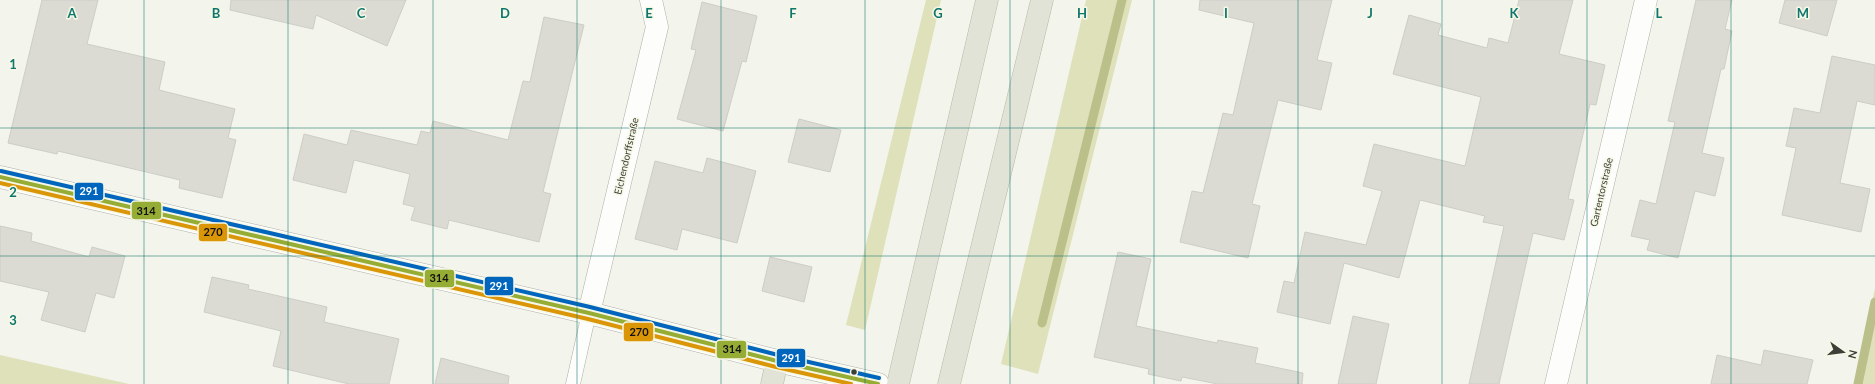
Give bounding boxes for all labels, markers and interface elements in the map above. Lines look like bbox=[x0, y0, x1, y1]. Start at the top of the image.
text: A bbox=[66, 5, 77, 21]
text: B bbox=[212, 5, 221, 21]
text: C bbox=[357, 5, 366, 21]
text: D bbox=[500, 5, 510, 21]
text: E bbox=[645, 5, 653, 21]
text: F bbox=[789, 5, 797, 21]
text: G bbox=[933, 5, 943, 21]
text: H bbox=[1077, 5, 1087, 21]
text: I bbox=[1224, 5, 1228, 21]
text: J bbox=[1367, 5, 1373, 21]
text: K bbox=[1510, 5, 1520, 21]
text: L bbox=[1656, 5, 1663, 21]
text: M bbox=[1797, 5, 1809, 21]
text: 1 bbox=[9, 56, 17, 72]
street label: Eichendorffstraße bbox=[611, 116, 641, 196]
street label: Gartentorstraße bbox=[1587, 156, 1615, 228]
line badge: 291 bbox=[74, 182, 104, 201]
text: 2 bbox=[9, 184, 17, 200]
text: 291 bbox=[79, 184, 99, 197]
line badge: 314 bbox=[131, 201, 162, 220]
text: 314 bbox=[136, 204, 156, 217]
line badge: 270 bbox=[198, 223, 228, 242]
text: 270 bbox=[203, 225, 223, 238]
line badge: 314 bbox=[424, 269, 455, 288]
text: 314 bbox=[429, 271, 449, 284]
line badge: 291 bbox=[484, 276, 514, 296]
text: 291 bbox=[489, 279, 509, 292]
text: 3 bbox=[9, 312, 17, 328]
line badge: 270 bbox=[623, 322, 654, 342]
text: 270 bbox=[629, 325, 649, 338]
north arrow bbox=[1823, 332, 1863, 372]
line badge: 314 bbox=[716, 340, 747, 359]
text: 314 bbox=[722, 342, 742, 355]
line badge: 291 bbox=[776, 348, 806, 368]
text: N bbox=[1846, 349, 1861, 360]
text: 291 bbox=[781, 351, 801, 364]
unlabelled marker bbox=[849, 367, 859, 377]

